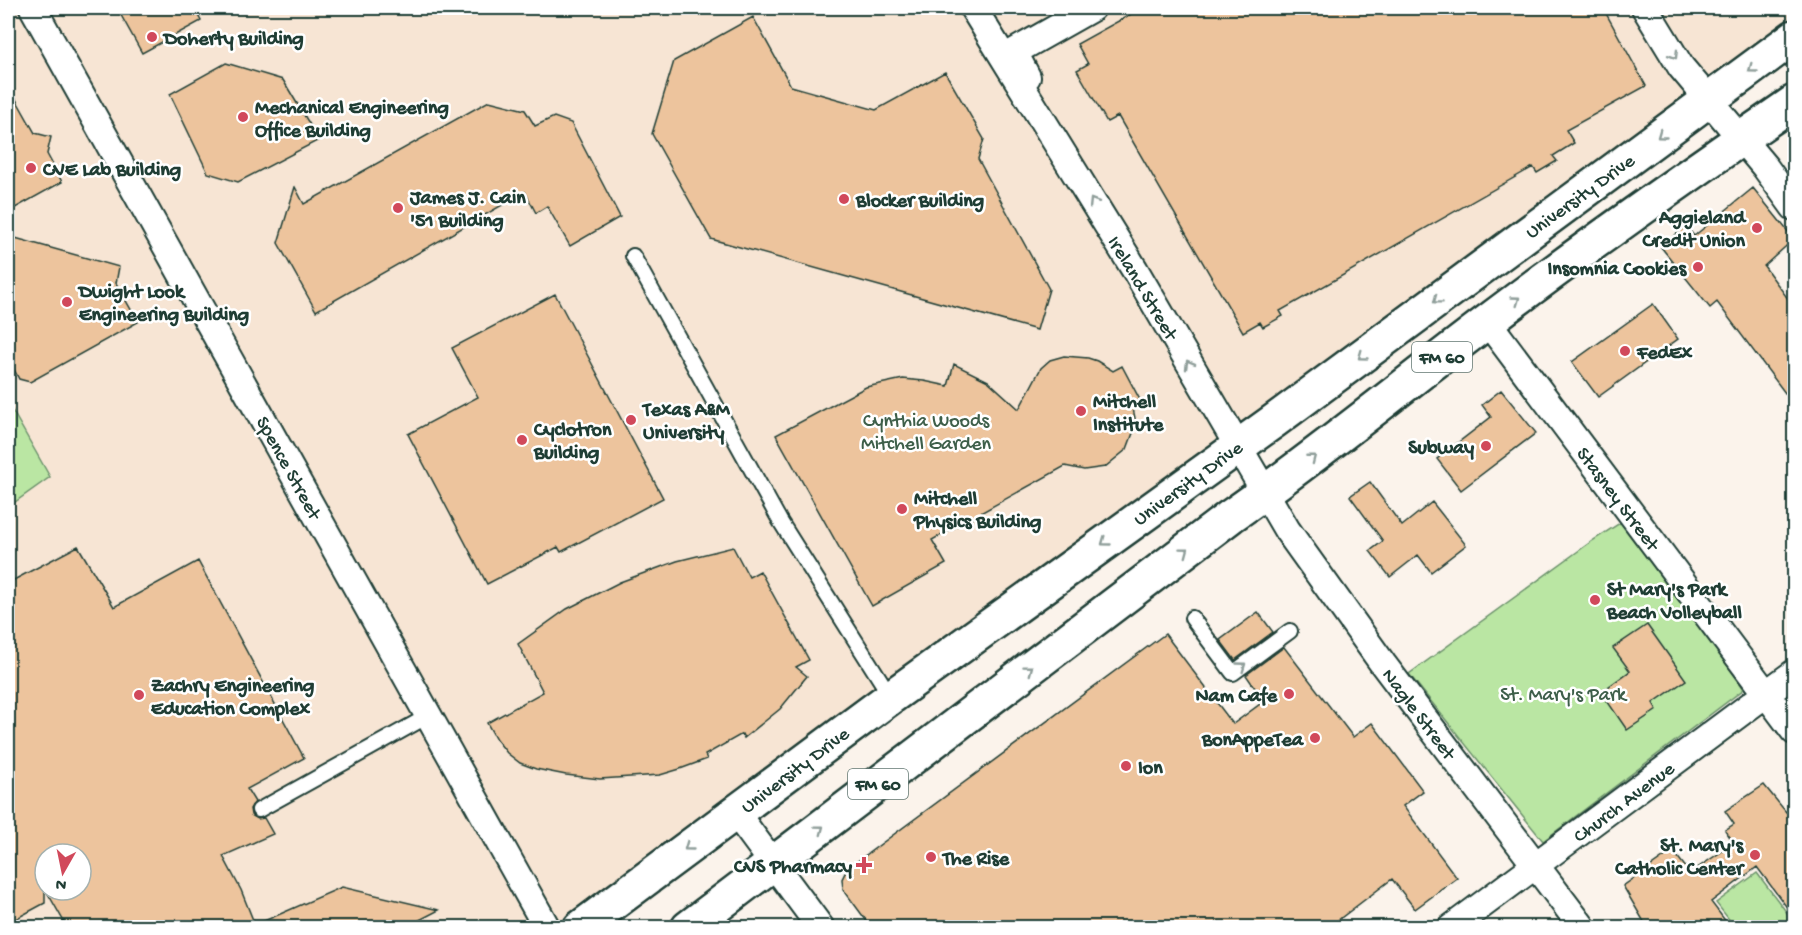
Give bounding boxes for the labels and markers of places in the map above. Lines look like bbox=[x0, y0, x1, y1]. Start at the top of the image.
place label: Doherty Building bbox=[162, 29, 304, 52]
marker: Doherty Building bbox=[145, 30, 159, 44]
place label: Mechanical Engineering Office Building bbox=[255, 98, 449, 144]
marker: Mechanical Engineering Office Building bbox=[236, 110, 250, 124]
place label: CVE Lab Building bbox=[42, 160, 181, 183]
marker: CVE Lab Building bbox=[24, 161, 38, 175]
place label: James J. Cain '51 Building bbox=[409, 188, 526, 234]
place label: Blocker Building bbox=[855, 191, 984, 214]
marker: Blocker Building bbox=[837, 192, 851, 206]
marker: James J. Cain '51 Building bbox=[391, 201, 405, 215]
place label: Aggieland Credit Union bbox=[1642, 208, 1747, 254]
marker: Aggieland Credit Union bbox=[1750, 221, 1764, 235]
place label: Insomnia Cookies bbox=[1548, 259, 1688, 282]
marker: Insomnia Cookies bbox=[1691, 260, 1705, 274]
place label: Dwight Look Engineering Building bbox=[77, 282, 249, 328]
marker: Dwight Look Engineering Building bbox=[60, 295, 74, 309]
place label: FedEx bbox=[1636, 343, 1693, 366]
marker: FedEx bbox=[1618, 344, 1632, 358]
place label: Mitchell Institute bbox=[1093, 392, 1164, 438]
place label: Texas A&M University bbox=[641, 400, 731, 446]
marker: Mitchell Institute bbox=[1074, 404, 1088, 418]
marker: Texas A&M University bbox=[624, 413, 638, 427]
place label: Cyclotron Building bbox=[533, 420, 612, 466]
marker: Cyclotron Building bbox=[515, 433, 529, 447]
place label: Subway bbox=[1408, 438, 1474, 461]
marker: Subway bbox=[1479, 439, 1493, 453]
place label: Mitchell Physics Building bbox=[913, 489, 1042, 535]
marker: Mitchell Physics Building bbox=[895, 502, 909, 516]
place label: St Mary's Park Beach Volleyball bbox=[1606, 580, 1742, 626]
marker: St Mary's Park Beach Volleyball bbox=[1588, 593, 1602, 607]
place label: Zachry Engineering Education Complex bbox=[151, 676, 314, 722]
place label: Nam Cafe bbox=[1196, 686, 1278, 709]
marker: Nam Cafe bbox=[1282, 687, 1296, 701]
marker: Zachry Engineering Education Complex bbox=[132, 688, 146, 702]
place label: BonAppeTea bbox=[1201, 730, 1304, 753]
marker: BonAppeTea bbox=[1308, 731, 1322, 745]
place label: Ion bbox=[1138, 758, 1163, 781]
marker: Ion bbox=[1119, 759, 1133, 773]
place label: St. Mary's Catholic Center bbox=[1614, 836, 1745, 882]
marker: St. Mary's Catholic Center bbox=[1748, 848, 1762, 862]
place label: The Rise bbox=[941, 849, 1010, 872]
marker: The Rise bbox=[924, 850, 938, 864]
place label: CVS Pharmacy bbox=[733, 857, 852, 880]
marker: CVS Pharmacy bbox=[857, 858, 871, 872]

